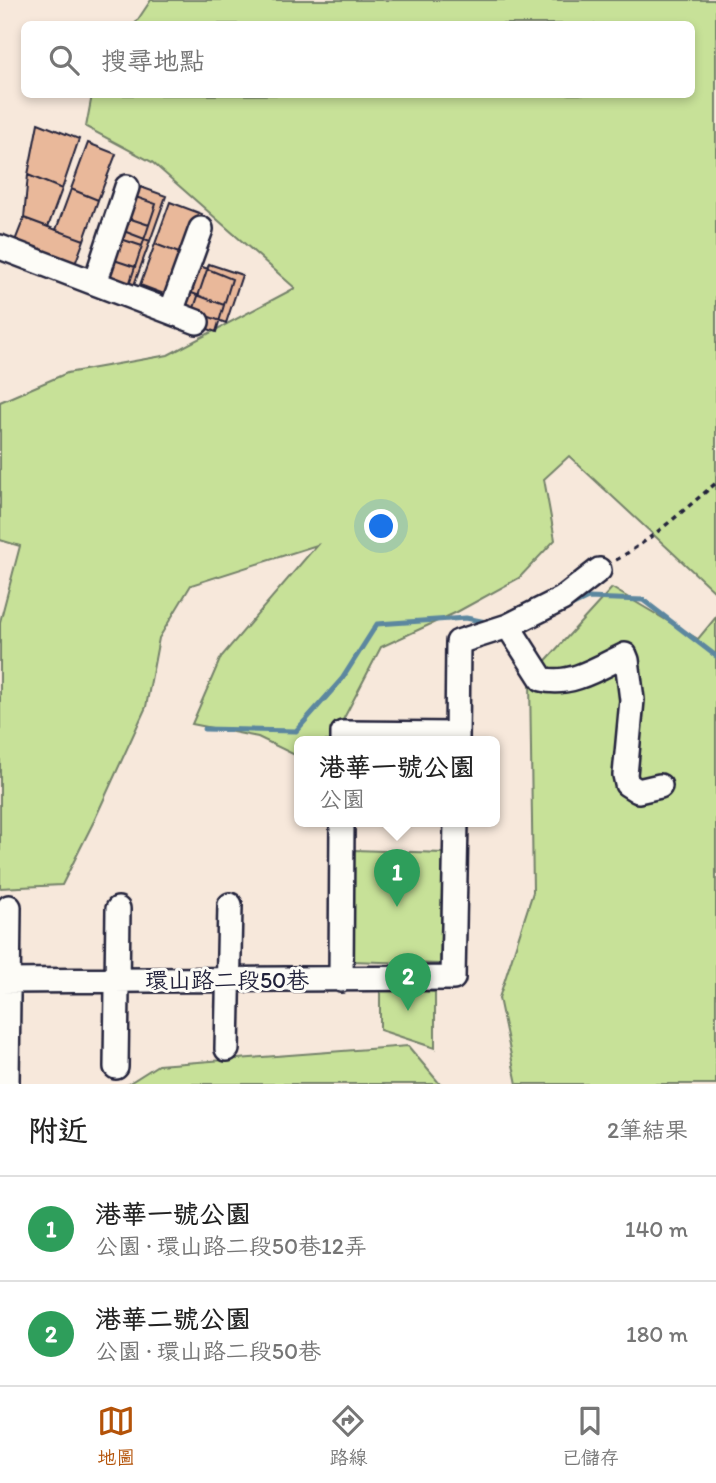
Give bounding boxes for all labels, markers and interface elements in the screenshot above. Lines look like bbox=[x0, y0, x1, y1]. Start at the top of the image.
search box bbox=[21, 21, 695, 98]
icon: search bbox=[45, 41, 83, 79]
text: 搜尋地點 bbox=[101, 45, 205, 77]
your location bbox=[364, 509, 398, 543]
popup bbox=[294, 736, 500, 827]
text: 港華一號公園 bbox=[319, 751, 475, 783]
text: 公園 bbox=[319, 785, 365, 813]
pin: 1 bbox=[374, 849, 420, 907]
pin: 2 bbox=[385, 953, 431, 1011]
street label: 環山路二段50巷 bbox=[145, 966, 310, 994]
text: 附近 bbox=[28, 1112, 88, 1149]
text: 2筆結果 bbox=[607, 1116, 688, 1144]
text: 港華一號公園 bbox=[95, 1198, 251, 1230]
text: 1 bbox=[46, 1215, 56, 1243]
text: 140 m bbox=[625, 1215, 688, 1243]
text: 公園 · 環山路二段50巷12弄 bbox=[95, 1232, 367, 1260]
text: 港華二號公園 bbox=[95, 1303, 251, 1335]
text: 2 bbox=[45, 1320, 57, 1348]
text: 180 m bbox=[626, 1320, 688, 1348]
text: 公園 · 環山路二段50巷 bbox=[95, 1337, 321, 1365]
tab: 地圖 bbox=[97, 1402, 135, 1469]
tab: 路線 bbox=[329, 1402, 368, 1469]
tab: 已儲存 bbox=[562, 1402, 619, 1469]

